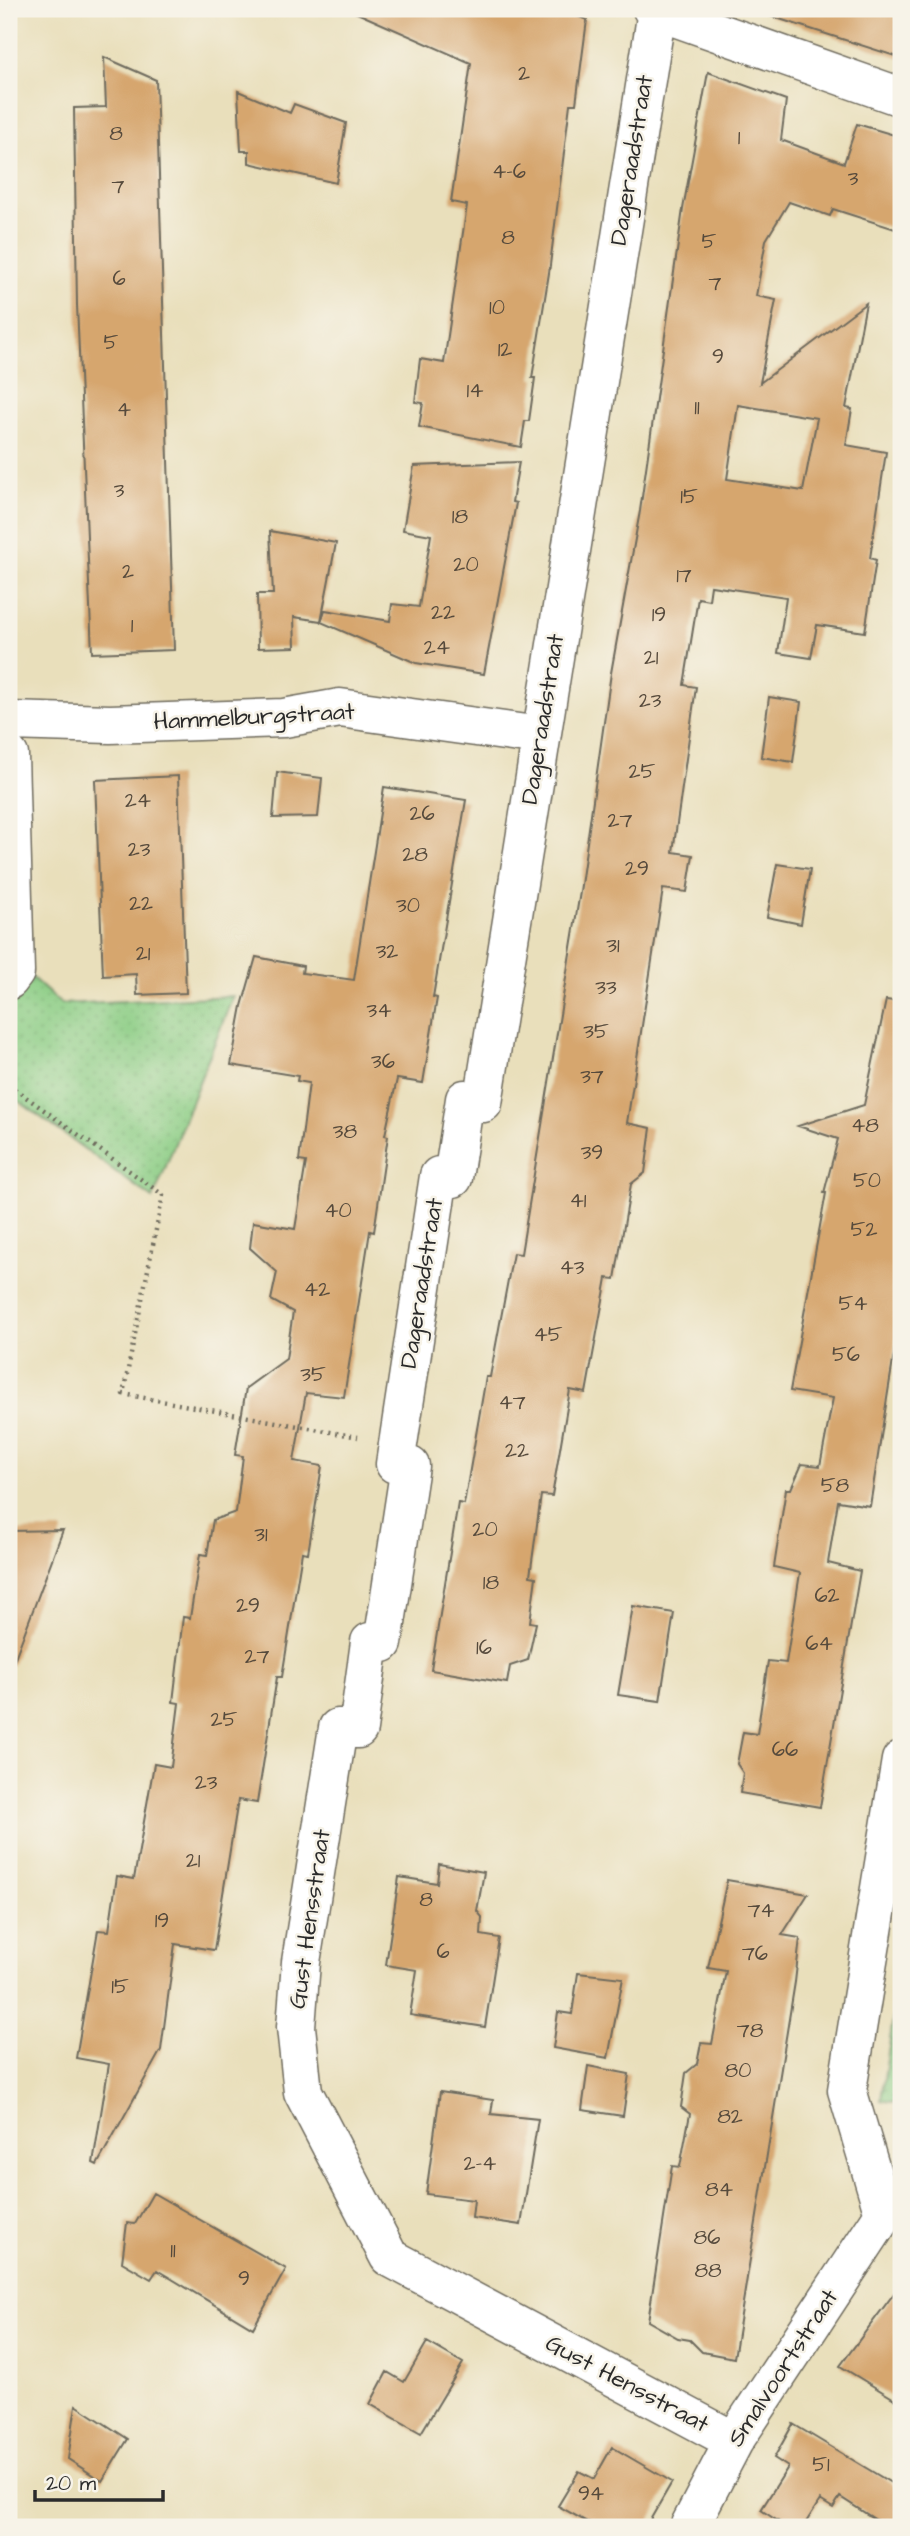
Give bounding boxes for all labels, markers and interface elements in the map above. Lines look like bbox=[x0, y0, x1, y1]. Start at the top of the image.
house number: 2 bbox=[518, 59, 530, 88]
street label: Dageraadstraat bbox=[602, 72, 663, 248]
house number: 8 bbox=[109, 119, 123, 148]
house number: 1 bbox=[738, 123, 741, 152]
house number: 4-6 bbox=[492, 157, 526, 186]
house number: 3 bbox=[848, 164, 859, 193]
house number: 7 bbox=[112, 172, 125, 201]
house number: 8 bbox=[501, 223, 515, 252]
house number: 5 bbox=[702, 227, 717, 256]
house number: 6 bbox=[112, 264, 126, 293]
house number: 7 bbox=[709, 269, 722, 298]
house number: 10 bbox=[489, 293, 505, 322]
house number: 5 bbox=[104, 328, 119, 357]
house number: 12 bbox=[498, 335, 512, 364]
house number: 9 bbox=[712, 342, 724, 371]
house number: 14 bbox=[467, 376, 483, 405]
house number: 11 bbox=[694, 393, 700, 422]
house number: 4 bbox=[117, 395, 131, 424]
house number: 3 bbox=[114, 476, 125, 505]
house number: 15 bbox=[680, 482, 698, 511]
house number: 18 bbox=[452, 502, 469, 531]
house number: 20 bbox=[453, 550, 479, 579]
house number: 2 bbox=[122, 557, 134, 586]
house number: 17 bbox=[676, 561, 692, 590]
house number: 22 bbox=[431, 598, 455, 627]
house number: 19 bbox=[652, 600, 666, 629]
house number: 1 bbox=[131, 611, 134, 640]
street label: Dageraadstraat bbox=[513, 631, 574, 807]
house number: 24 bbox=[424, 633, 450, 662]
house number: 21 bbox=[644, 643, 659, 672]
house number: 23 bbox=[639, 686, 662, 715]
street label: Hammelburgstraat bbox=[153, 695, 356, 740]
house number: 25 bbox=[629, 757, 656, 786]
house number: 24 bbox=[125, 786, 151, 815]
house number: 26 bbox=[409, 799, 435, 828]
house number: 27 bbox=[608, 806, 633, 835]
house number: 23 bbox=[128, 835, 151, 864]
house number: 28 bbox=[402, 840, 428, 869]
house number: 29 bbox=[625, 854, 649, 883]
house number: 22 bbox=[129, 889, 153, 918]
house number: 30 bbox=[396, 891, 420, 920]
house number: 31 bbox=[606, 931, 620, 960]
house number: 32 bbox=[376, 937, 398, 966]
house number: 21 bbox=[136, 939, 151, 968]
house number: 33 bbox=[595, 973, 617, 1002]
house number: 34 bbox=[367, 996, 391, 1025]
house number: 35 bbox=[583, 1017, 609, 1046]
house number: 36 bbox=[371, 1047, 395, 1076]
house number: 37 bbox=[580, 1062, 604, 1091]
house number: 48 bbox=[851, 1111, 879, 1140]
house number: 38 bbox=[333, 1117, 358, 1146]
house number: 39 bbox=[581, 1138, 603, 1167]
house number: 50 bbox=[853, 1166, 881, 1195]
house number: 41 bbox=[570, 1186, 587, 1215]
street label: Dageraadstraat bbox=[392, 1195, 453, 1371]
house number: 40 bbox=[324, 1196, 352, 1225]
house number: 52 bbox=[851, 1215, 877, 1244]
house number: 43 bbox=[560, 1253, 585, 1282]
house number: 42 bbox=[304, 1275, 330, 1304]
house number: 54 bbox=[838, 1289, 868, 1318]
house number: 45 bbox=[533, 1320, 563, 1349]
house number: 56 bbox=[832, 1340, 860, 1369]
house number: 35 bbox=[300, 1360, 326, 1389]
house number: 47 bbox=[498, 1388, 526, 1417]
house number: 22 bbox=[505, 1436, 529, 1465]
house number: 58 bbox=[821, 1471, 850, 1500]
house number: 20 bbox=[472, 1515, 498, 1544]
house number: 31 bbox=[254, 1520, 268, 1549]
house number: 18 bbox=[483, 1568, 500, 1597]
house number: 62 bbox=[814, 1581, 840, 1610]
house number: 29 bbox=[236, 1591, 260, 1620]
house number: 64 bbox=[805, 1629, 833, 1658]
house number: 16 bbox=[476, 1633, 492, 1662]
house number: 27 bbox=[245, 1642, 270, 1671]
house number: 25 bbox=[211, 1705, 238, 1734]
house number: 66 bbox=[772, 1735, 798, 1764]
house number: 23 bbox=[195, 1768, 218, 1797]
street label: Gust Hensstraat bbox=[281, 1827, 339, 2011]
house number: 21 bbox=[186, 1846, 201, 1875]
house number: 8 bbox=[419, 1885, 433, 1914]
house number: 74 bbox=[747, 1896, 775, 1925]
house number: 19 bbox=[155, 1906, 169, 1935]
house number: 6 bbox=[436, 1937, 450, 1966]
house number: 76 bbox=[742, 1939, 768, 1968]
house number: 15 bbox=[111, 1972, 129, 2001]
house number: 78 bbox=[737, 2016, 764, 2045]
house number: 80 bbox=[725, 2056, 751, 2085]
house number: 82 bbox=[717, 2102, 743, 2131]
house number: 2-4 bbox=[464, 2149, 496, 2178]
house number: 84 bbox=[705, 2175, 733, 2204]
house number: 86 bbox=[694, 2223, 720, 2252]
house number: 11 bbox=[170, 2236, 176, 2265]
house number: 88 bbox=[694, 2256, 722, 2285]
house number: 9 bbox=[238, 2264, 250, 2293]
street label: Smalvoortstraat bbox=[719, 2282, 847, 2453]
street label: Gust Hensstraat bbox=[539, 2327, 715, 2442]
house number: 51 bbox=[812, 2450, 830, 2479]
scale bar bbox=[35, 2459, 163, 2503]
text: 20 m bbox=[46, 2469, 97, 2498]
house number: 94 bbox=[578, 2479, 604, 2508]

